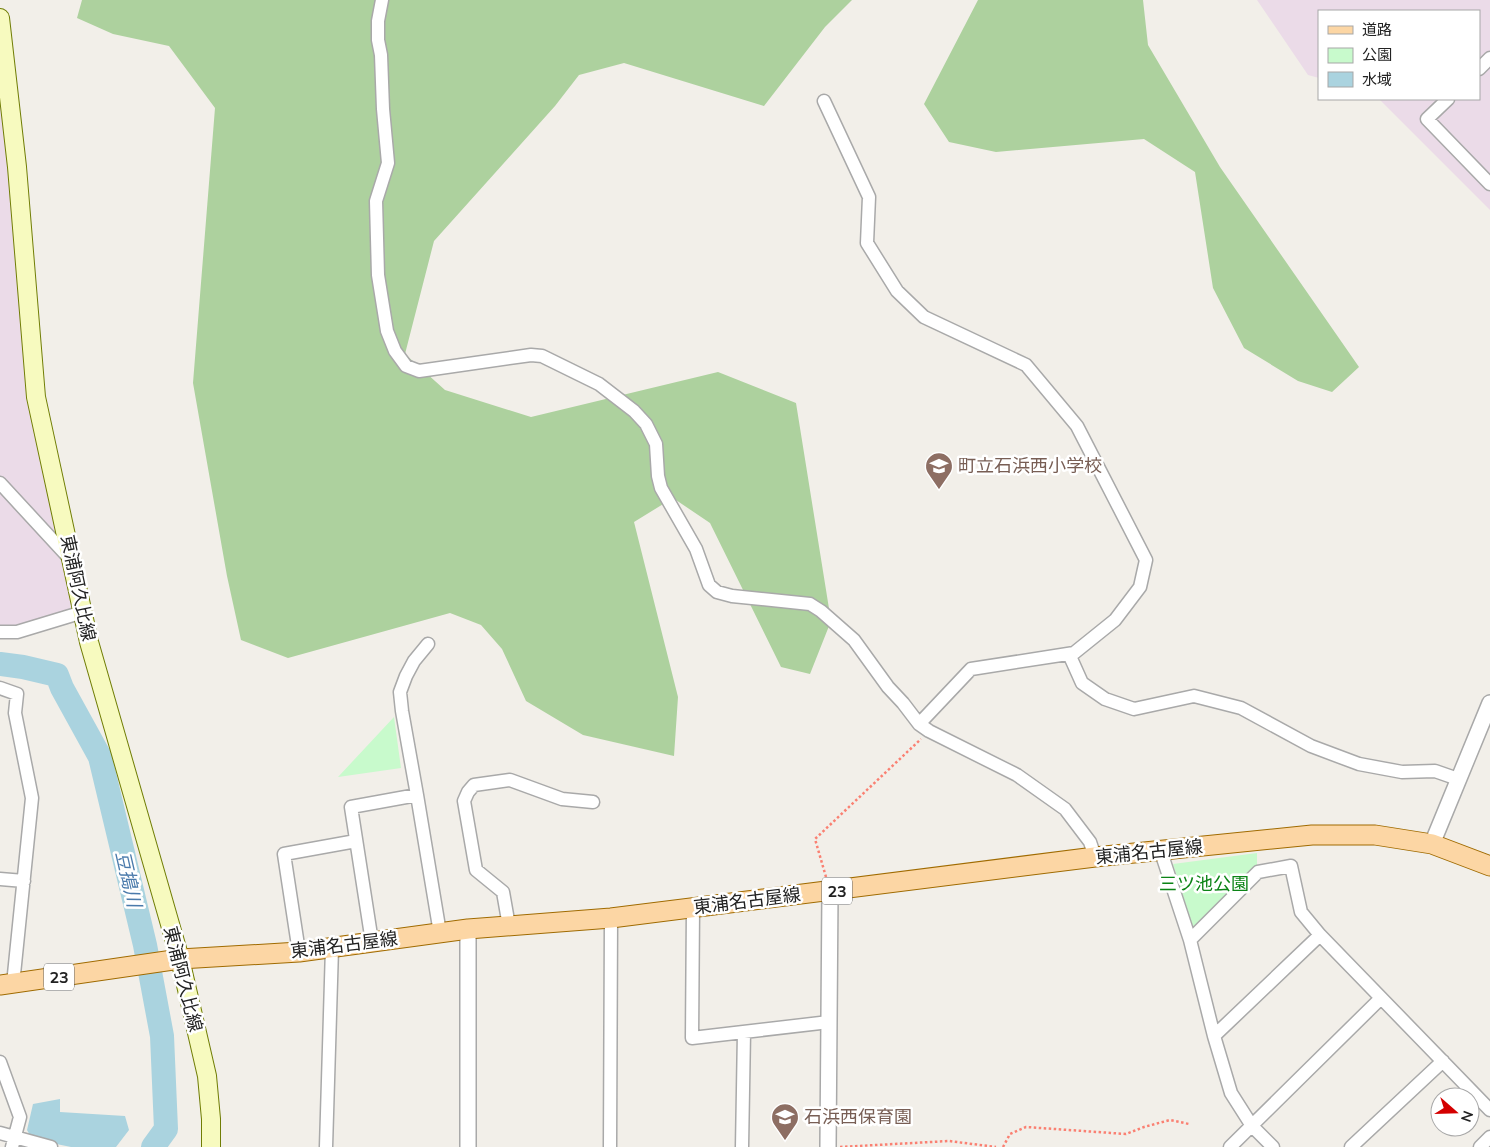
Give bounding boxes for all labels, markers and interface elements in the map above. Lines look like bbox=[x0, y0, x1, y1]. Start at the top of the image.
legend bbox=[1318, 10, 1480, 100]
text: 道路 bbox=[1362, 20, 1392, 39]
text: 公園 bbox=[1362, 45, 1392, 64]
text: 水域 bbox=[1362, 70, 1392, 89]
school or university icon: 町立石浜西小学校 bbox=[924, 451, 954, 490]
place label: 町立石浜西小学校 bbox=[958, 454, 1102, 477]
street label: 東浦阿久比線 bbox=[56, 533, 101, 643]
street label: 東浦名古屋線 bbox=[1094, 834, 1204, 869]
water label: 豆搗川 bbox=[111, 849, 148, 911]
park label: 三ツ池公園 bbox=[1159, 872, 1249, 895]
road number: 23 bbox=[822, 878, 852, 904]
street label: 東浦名古屋線 bbox=[692, 883, 802, 918]
street label: 東浦阿久比線 bbox=[159, 924, 208, 1034]
street label: 東浦名古屋線 bbox=[289, 927, 399, 962]
road number: 23 bbox=[44, 964, 74, 990]
north arrow bbox=[1430, 1087, 1480, 1137]
school or university icon: 石浜西保育園 bbox=[770, 1102, 800, 1141]
place label: 石浜西保育園 bbox=[804, 1105, 912, 1128]
text: N bbox=[1457, 1108, 1477, 1124]

